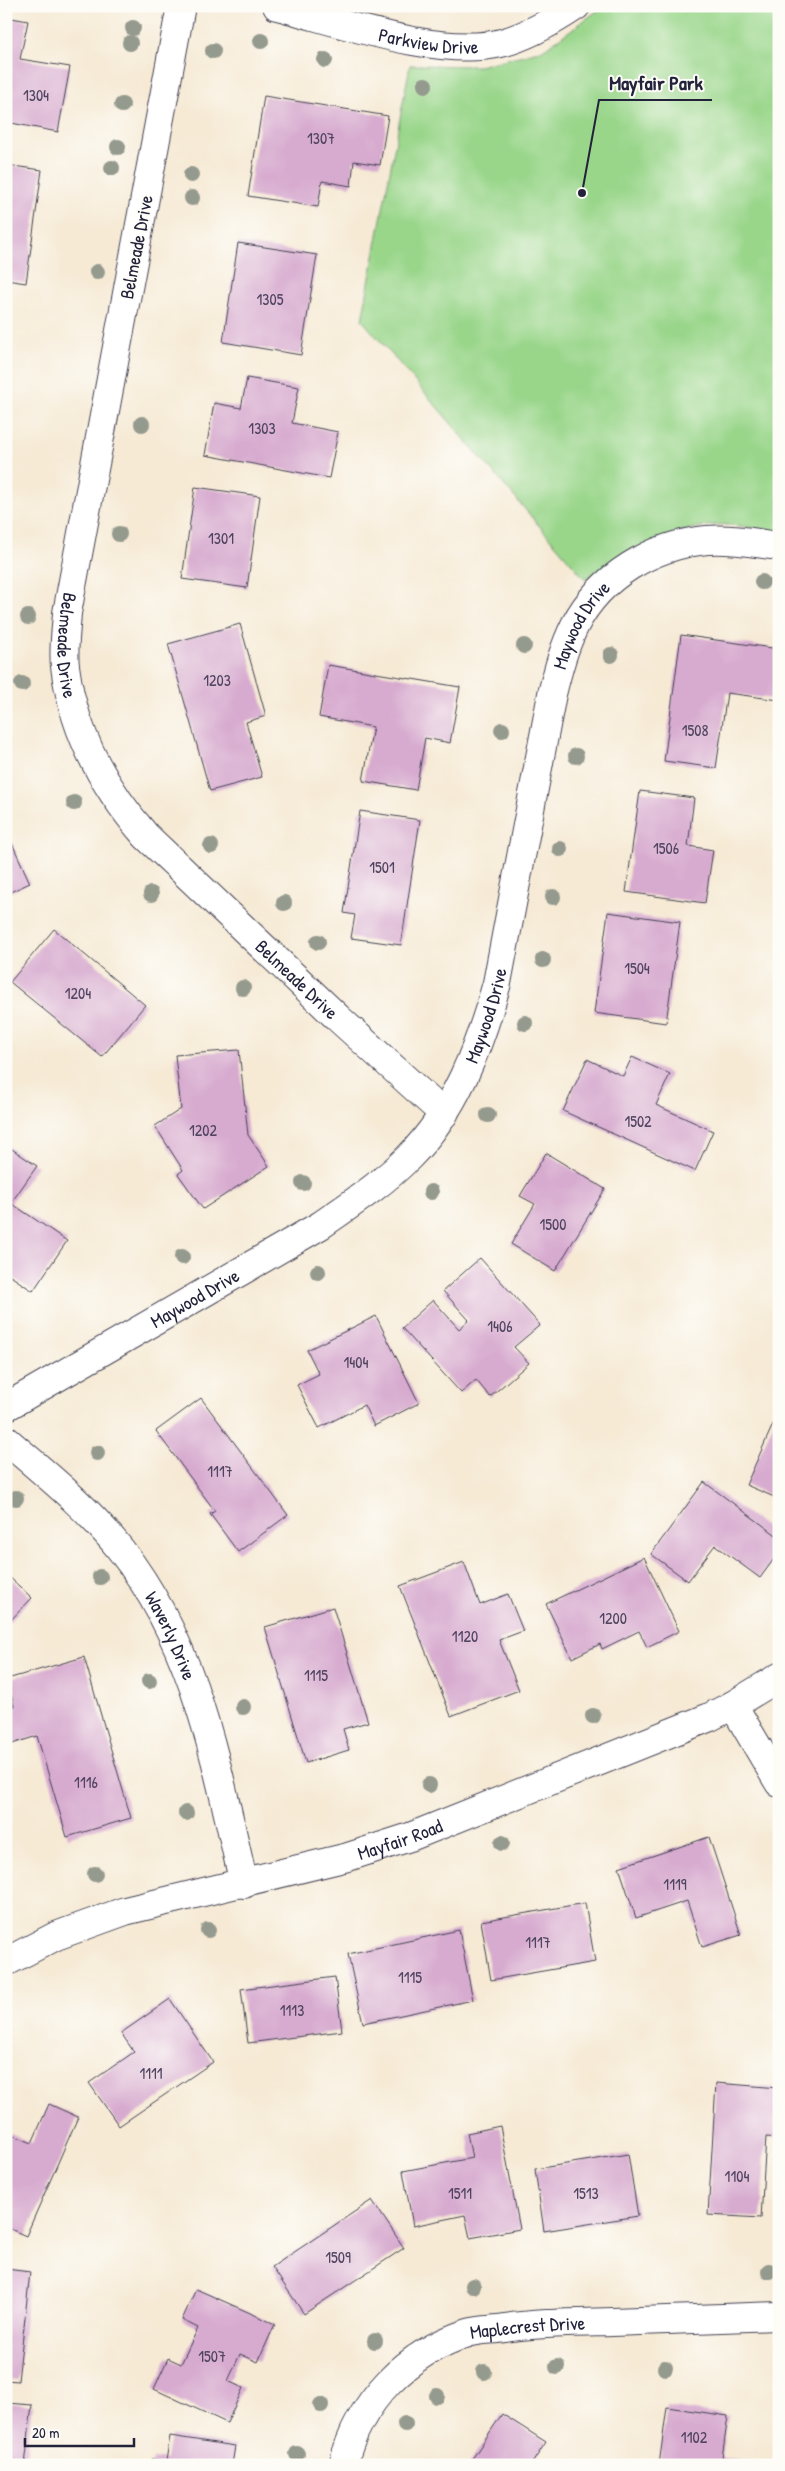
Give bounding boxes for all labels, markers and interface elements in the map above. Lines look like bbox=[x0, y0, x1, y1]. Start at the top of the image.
street label: Parkview Drive bbox=[376, 21, 479, 60]
callout: Mayfair Park bbox=[599, 65, 712, 100]
text: Mayfair Park bbox=[609, 69, 703, 97]
house number: 1304 bbox=[23, 84, 49, 106]
house number: 1307 bbox=[307, 127, 335, 149]
street label: Belmeade Drive bbox=[113, 192, 159, 301]
house number: 1305 bbox=[257, 288, 284, 310]
house number: 1303 bbox=[248, 417, 276, 439]
house number: 1301 bbox=[208, 527, 234, 549]
street label: Maywood Drive bbox=[546, 574, 616, 672]
street label: Belmeade Drive bbox=[51, 591, 84, 701]
house number: 1203 bbox=[203, 669, 231, 691]
house number: 1508 bbox=[682, 719, 708, 741]
house number: 1506 bbox=[653, 837, 679, 859]
house number: 1501 bbox=[369, 856, 395, 878]
street label: Belmeade Drive bbox=[250, 934, 345, 1025]
house number: 1504 bbox=[624, 957, 650, 979]
street label: Maywood Drive bbox=[458, 965, 513, 1067]
house number: 1204 bbox=[65, 982, 91, 1004]
house number: 1502 bbox=[624, 1110, 652, 1132]
house number: 1202 bbox=[189, 1119, 217, 1141]
house number: 1500 bbox=[540, 1213, 566, 1235]
street label: Maywood Drive bbox=[146, 1262, 244, 1334]
house number: 1406 bbox=[487, 1315, 513, 1337]
house number: 1404 bbox=[344, 1351, 368, 1373]
house number: 1117 bbox=[207, 1460, 233, 1482]
street label: Waverly Drive bbox=[139, 1587, 203, 1684]
house number: 1200 bbox=[599, 1607, 627, 1629]
house number: 1120 bbox=[452, 1625, 478, 1647]
house number: 1115 bbox=[304, 1664, 328, 1686]
house number: 1116 bbox=[74, 1771, 98, 1793]
street label: Mayfair Road bbox=[354, 1812, 447, 1866]
house number: 1119 bbox=[663, 1873, 687, 1895]
house number: 1117 bbox=[525, 1931, 551, 1953]
house number: 1115 bbox=[398, 1966, 422, 1988]
house number: 1113 bbox=[280, 1999, 304, 2021]
house number: 1111 bbox=[139, 2062, 163, 2084]
house number: 1104 bbox=[725, 2165, 749, 2187]
house number: 1511 bbox=[448, 2182, 472, 2204]
house number: 1513 bbox=[573, 2182, 599, 2204]
house number: 1509 bbox=[325, 2246, 351, 2268]
street label: Maplecrest Drive bbox=[468, 2310, 586, 2345]
house number: 1507 bbox=[198, 2345, 226, 2367]
scale bar bbox=[25, 2416, 134, 2448]
text: 20 m bbox=[32, 2422, 59, 2443]
house number: 1102 bbox=[681, 2426, 708, 2448]

